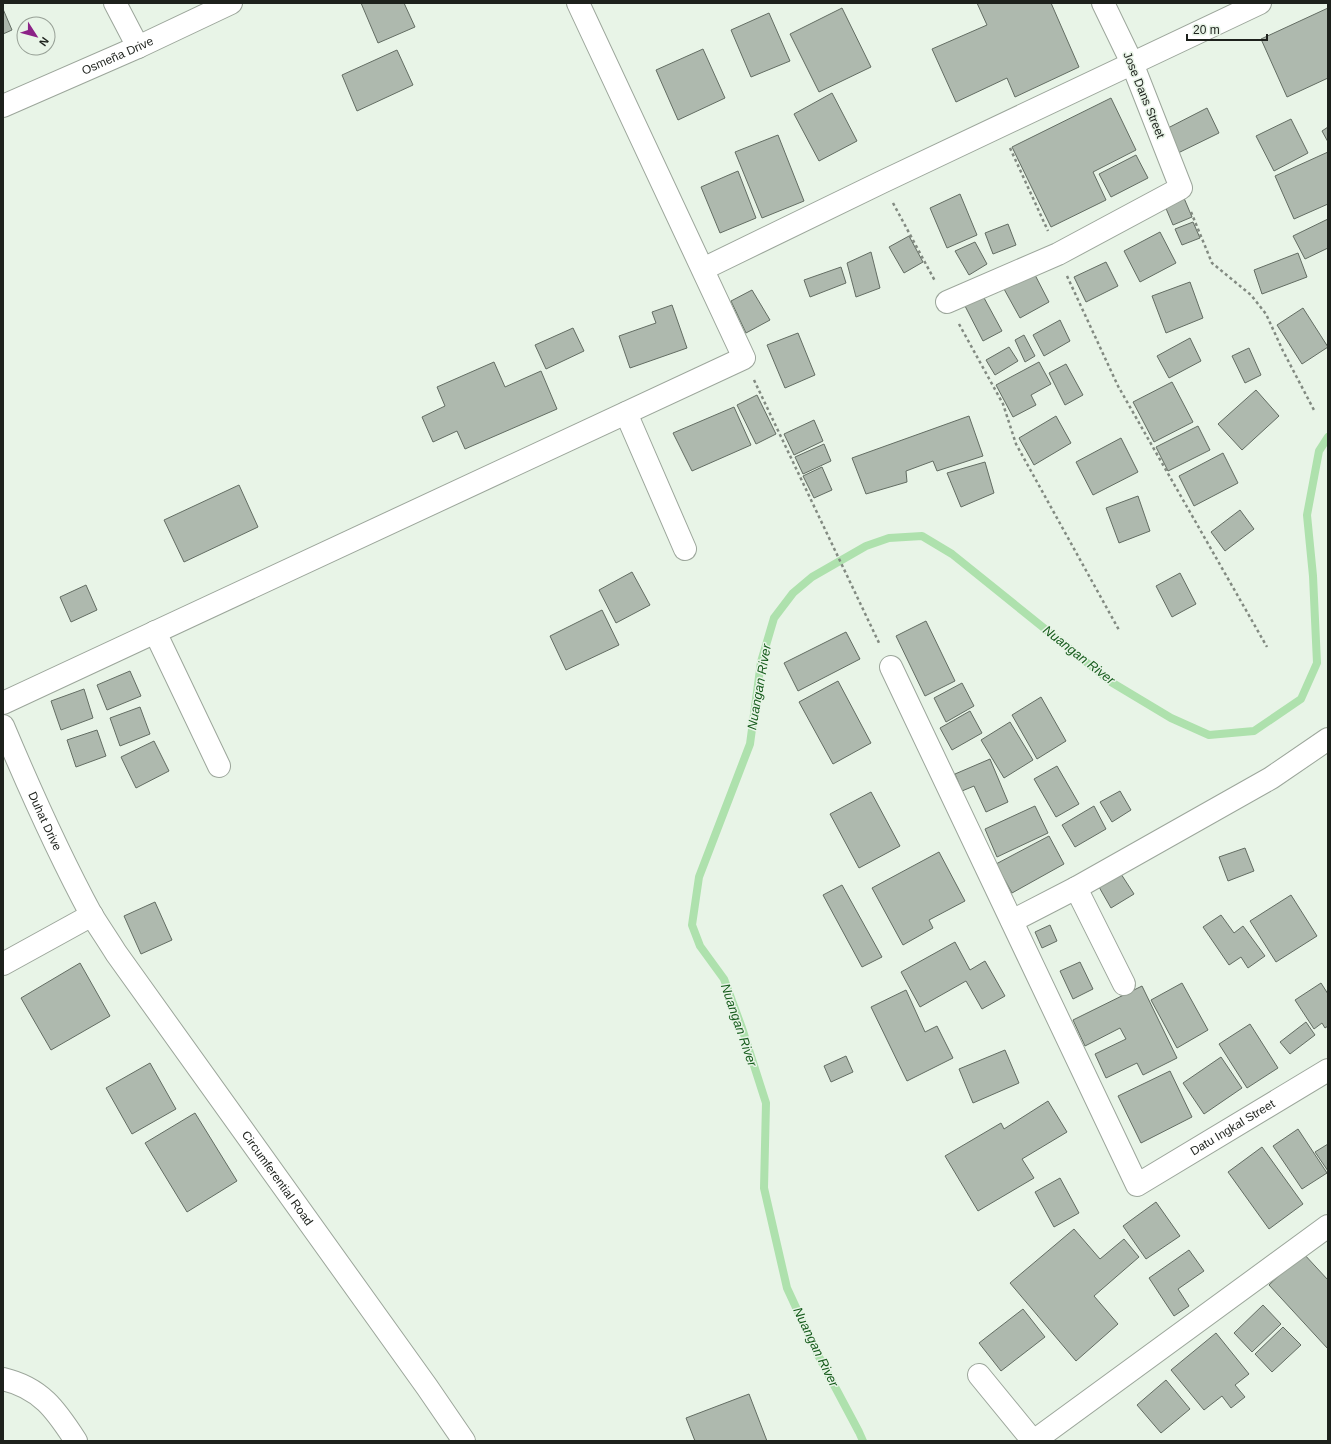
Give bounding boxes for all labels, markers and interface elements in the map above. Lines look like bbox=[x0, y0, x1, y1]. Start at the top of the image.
north arrow bbox=[16, 16, 56, 56]
scale bar bbox=[1187, 16, 1267, 42]
text: 20 m bbox=[1193, 23, 1220, 37]
street label: Osmeña Drive bbox=[80, 34, 156, 78]
text: N bbox=[37, 35, 51, 49]
street label: Jose Dans Street bbox=[1120, 50, 1168, 141]
water label: Nuangan River bbox=[1040, 622, 1118, 688]
water label: Nuangan River bbox=[744, 642, 774, 731]
street label: Duhat Drive bbox=[25, 789, 65, 853]
water label: Nuangan River bbox=[718, 982, 760, 1069]
street label: Datu Ingkal Street bbox=[1188, 1096, 1278, 1158]
street label: Circumferential Road bbox=[239, 1128, 316, 1228]
water label: Nuangan River bbox=[790, 1305, 842, 1390]

